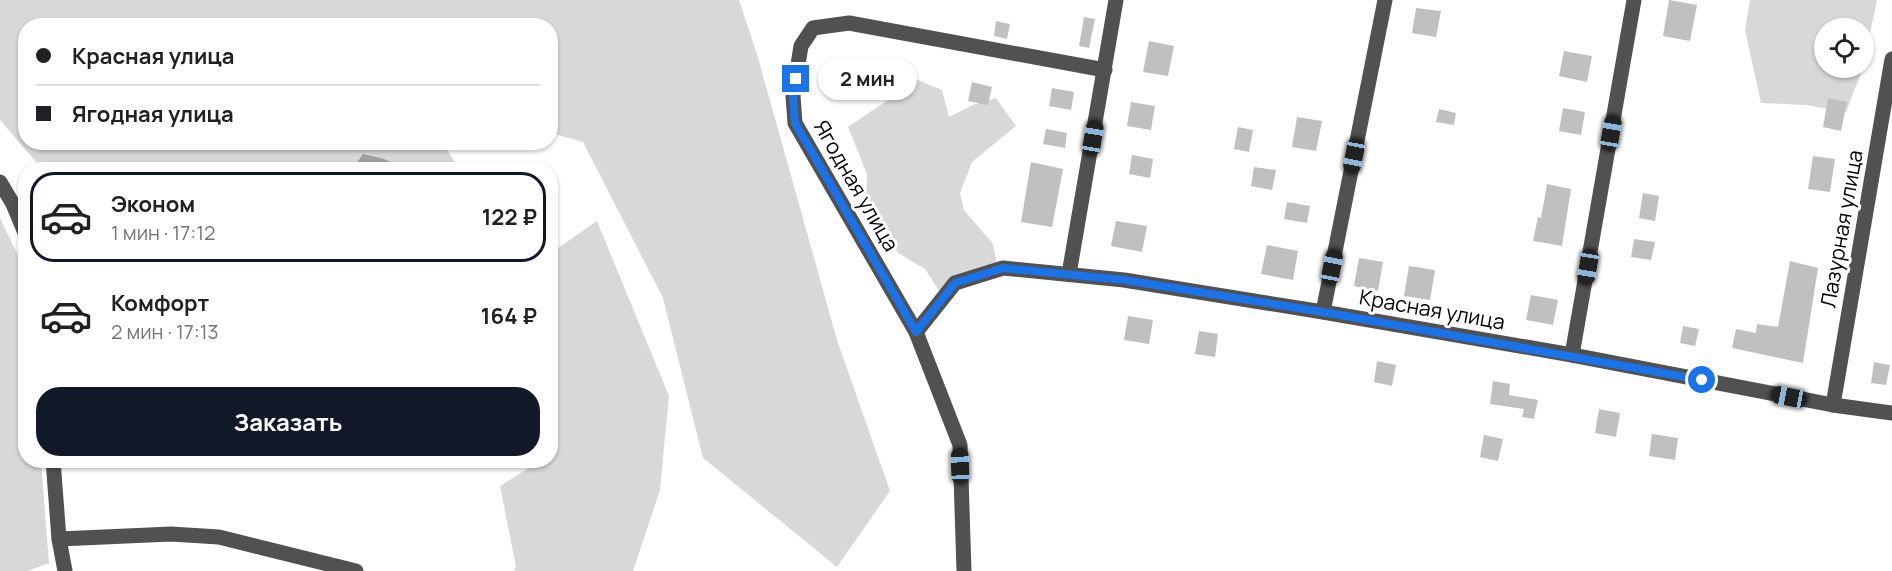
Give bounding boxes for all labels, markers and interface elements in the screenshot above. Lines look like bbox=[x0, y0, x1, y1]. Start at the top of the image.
map controls bbox=[1814, 18, 1874, 78]
button: locate bbox=[1814, 18, 1874, 78]
text: Красная улица bbox=[72, 41, 234, 71]
callout: 2 мин bbox=[817, 58, 916, 100]
route end bbox=[782, 65, 809, 92]
text: 2 мин bbox=[840, 65, 895, 92]
text: Ягодная улица bbox=[72, 99, 234, 129]
car bbox=[1599, 114, 1623, 152]
street label: Ягодная улица bbox=[808, 115, 906, 256]
car bbox=[1081, 119, 1105, 157]
car bbox=[1342, 137, 1366, 175]
street label: Лазурная улица bbox=[1813, 148, 1869, 310]
text: Эконом bbox=[111, 189, 195, 219]
icon: car bbox=[39, 190, 93, 244]
text: 122 ₽ bbox=[482, 202, 537, 232]
text: 1 мин · 17:12 bbox=[111, 219, 215, 246]
car bbox=[1320, 248, 1344, 286]
car bbox=[1576, 248, 1600, 286]
street label: Красная улица bbox=[1357, 282, 1507, 336]
text: Комфорт bbox=[111, 288, 209, 318]
icon: car bbox=[39, 289, 93, 343]
text: 164 ₽ bbox=[481, 301, 537, 331]
text: 2 мин · 17:13 bbox=[111, 318, 219, 345]
route start bbox=[1688, 366, 1715, 393]
car bbox=[1770, 385, 1808, 409]
button: Заказать bbox=[36, 387, 540, 456]
car bbox=[950, 448, 970, 484]

